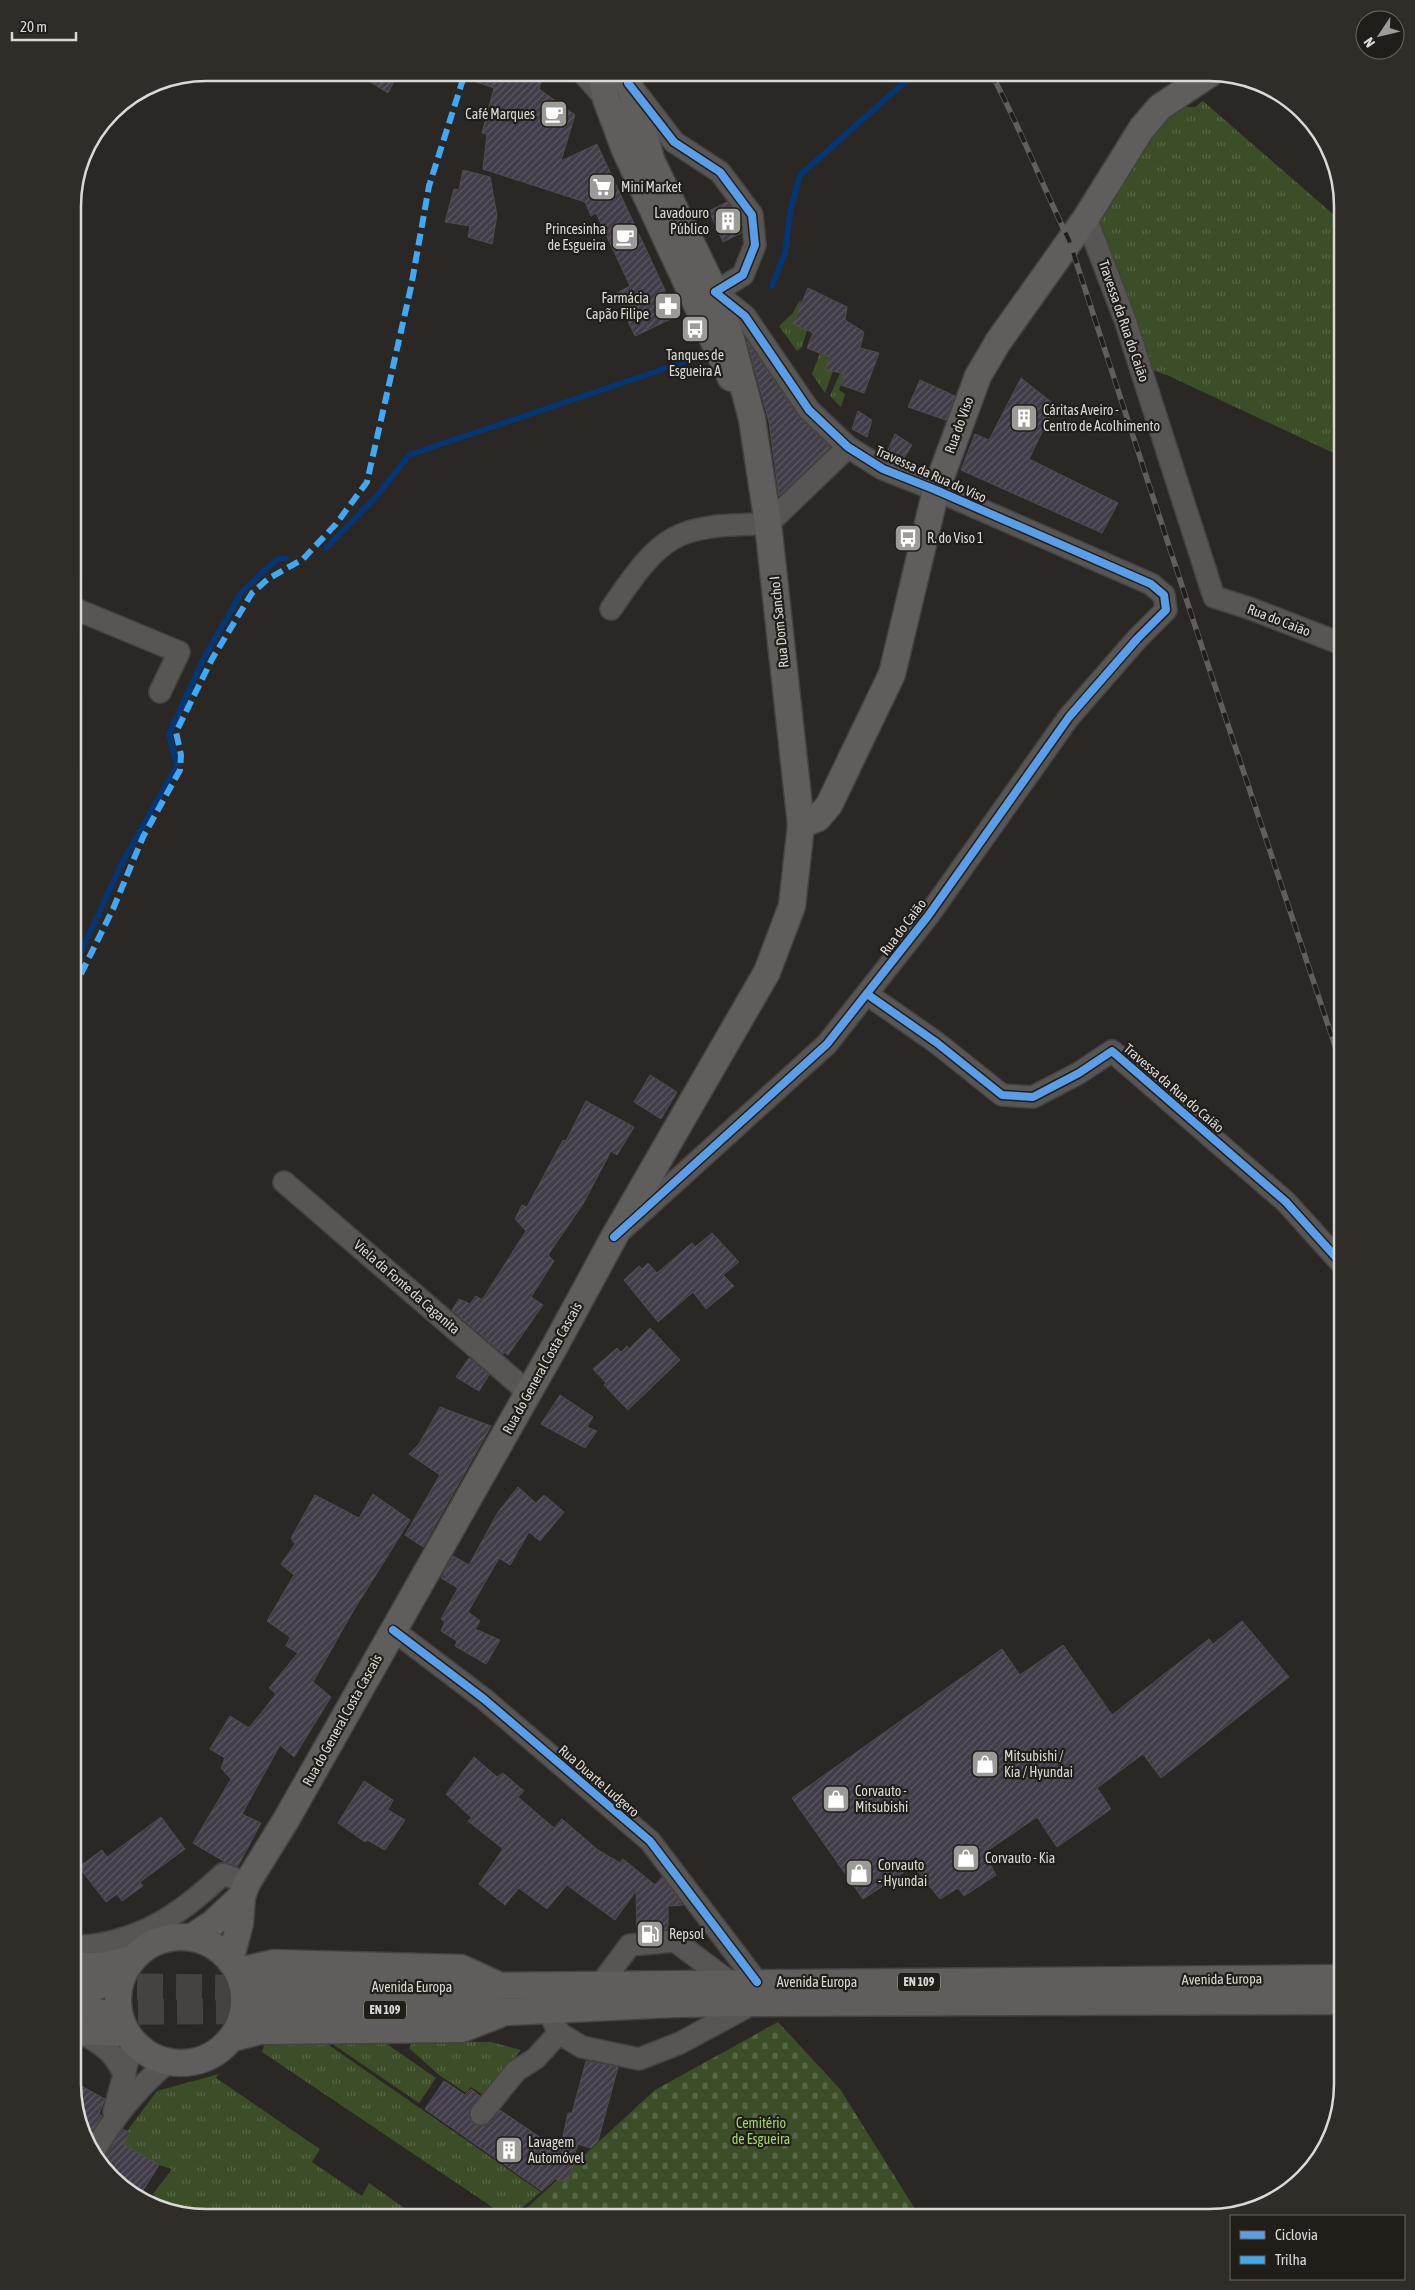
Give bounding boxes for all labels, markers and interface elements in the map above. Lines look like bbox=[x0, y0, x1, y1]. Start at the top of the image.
scale bar bbox=[12, 10, 76, 42]
north arrow bbox=[1355, 10, 1405, 60]
text: 20 m bbox=[20, 18, 47, 35]
text: N bbox=[1360, 34, 1378, 50]
cafe icon: Café Marques bbox=[539, 99, 569, 129]
place label: Café Marques bbox=[465, 106, 535, 122]
supermarket icon: Mini Market bbox=[587, 172, 617, 202]
place label: Mini Market bbox=[621, 179, 682, 195]
place label: Lavadouro Público bbox=[654, 205, 709, 237]
building icon: Lavadouro Público bbox=[713, 206, 743, 236]
place label: Princesinha de Esgueira bbox=[545, 221, 606, 253]
cafe icon: Princesinha de Esgueira bbox=[610, 222, 640, 252]
street label: Travessa da Rua do Caião bbox=[1096, 258, 1152, 384]
place label: Farmácia Capão Filipe bbox=[586, 290, 649, 322]
pharmacy icon: Farmácia Capão Filipe bbox=[653, 291, 683, 321]
bus stop icon: Tanques de Esgueira A bbox=[680, 314, 710, 344]
place label: Tanques de Esgueira A bbox=[666, 347, 724, 379]
street label: Rua do Viso bbox=[941, 395, 977, 455]
place label: Cáritas Aveiro - Centro de Acolhimento bbox=[1043, 402, 1160, 434]
building icon: Cáritas Aveiro - Centro de Acolhimento bbox=[1009, 403, 1039, 433]
street label: Travessa da Rua do Viso bbox=[873, 442, 989, 506]
bus stop icon: R. do Viso 1 bbox=[893, 523, 923, 553]
place label: R. do Viso 1 bbox=[927, 530, 984, 546]
street label: Rua Dom Sancho I bbox=[766, 576, 792, 668]
street label: Rua do Caião bbox=[1245, 601, 1313, 639]
street label: Rua do Caião bbox=[877, 896, 929, 958]
street label: Travessa da Rua do Caião bbox=[1121, 1040, 1227, 1136]
street label: Viela da Fonte da Caganita bbox=[351, 1237, 463, 1337]
street label: Rua do General Costa Cascais bbox=[499, 1299, 585, 1437]
street label: Rua do General Costa Cascais bbox=[299, 1651, 385, 1789]
street label: Rua Duarte Ludgero bbox=[556, 1742, 642, 1820]
place label: Mitsubishi / Kia / Hyundai bbox=[1004, 1748, 1073, 1780]
shop icon: Mitsubishi / Kia / Hyundai bbox=[970, 1749, 1000, 1779]
place label: Corvauto - Mitsubishi bbox=[855, 1783, 908, 1815]
shop icon: Corvauto - Mitsubishi bbox=[821, 1784, 851, 1814]
shop icon: Corvauto - Kia bbox=[951, 1843, 981, 1873]
place label: Corvauto - Kia bbox=[985, 1850, 1055, 1866]
place label: Corvauto - Hyundai bbox=[878, 1857, 927, 1889]
shop icon: Corvauto - Hyundai bbox=[844, 1858, 874, 1888]
fuel station icon: Repsol bbox=[635, 1919, 665, 1949]
place label: Repsol bbox=[669, 1926, 705, 1942]
street label: Avenida Europa bbox=[1182, 1970, 1262, 1988]
road number: EN 109 bbox=[898, 1972, 940, 1991]
street label: Avenida Europa bbox=[777, 1974, 857, 1990]
street label: Avenida Europa bbox=[372, 1979, 452, 1995]
road number: EN 109 bbox=[364, 2000, 406, 2020]
park label: Cemitério de Esgueira bbox=[732, 2115, 790, 2147]
place label: Lavagem Automóvel bbox=[528, 2134, 585, 2166]
building icon: Lavagem Automóvel bbox=[494, 2135, 524, 2165]
legend bbox=[1230, 2215, 1405, 2280]
text: Ciclovia bbox=[1275, 2226, 1318, 2243]
text: Trilha bbox=[1275, 2251, 1307, 2268]

